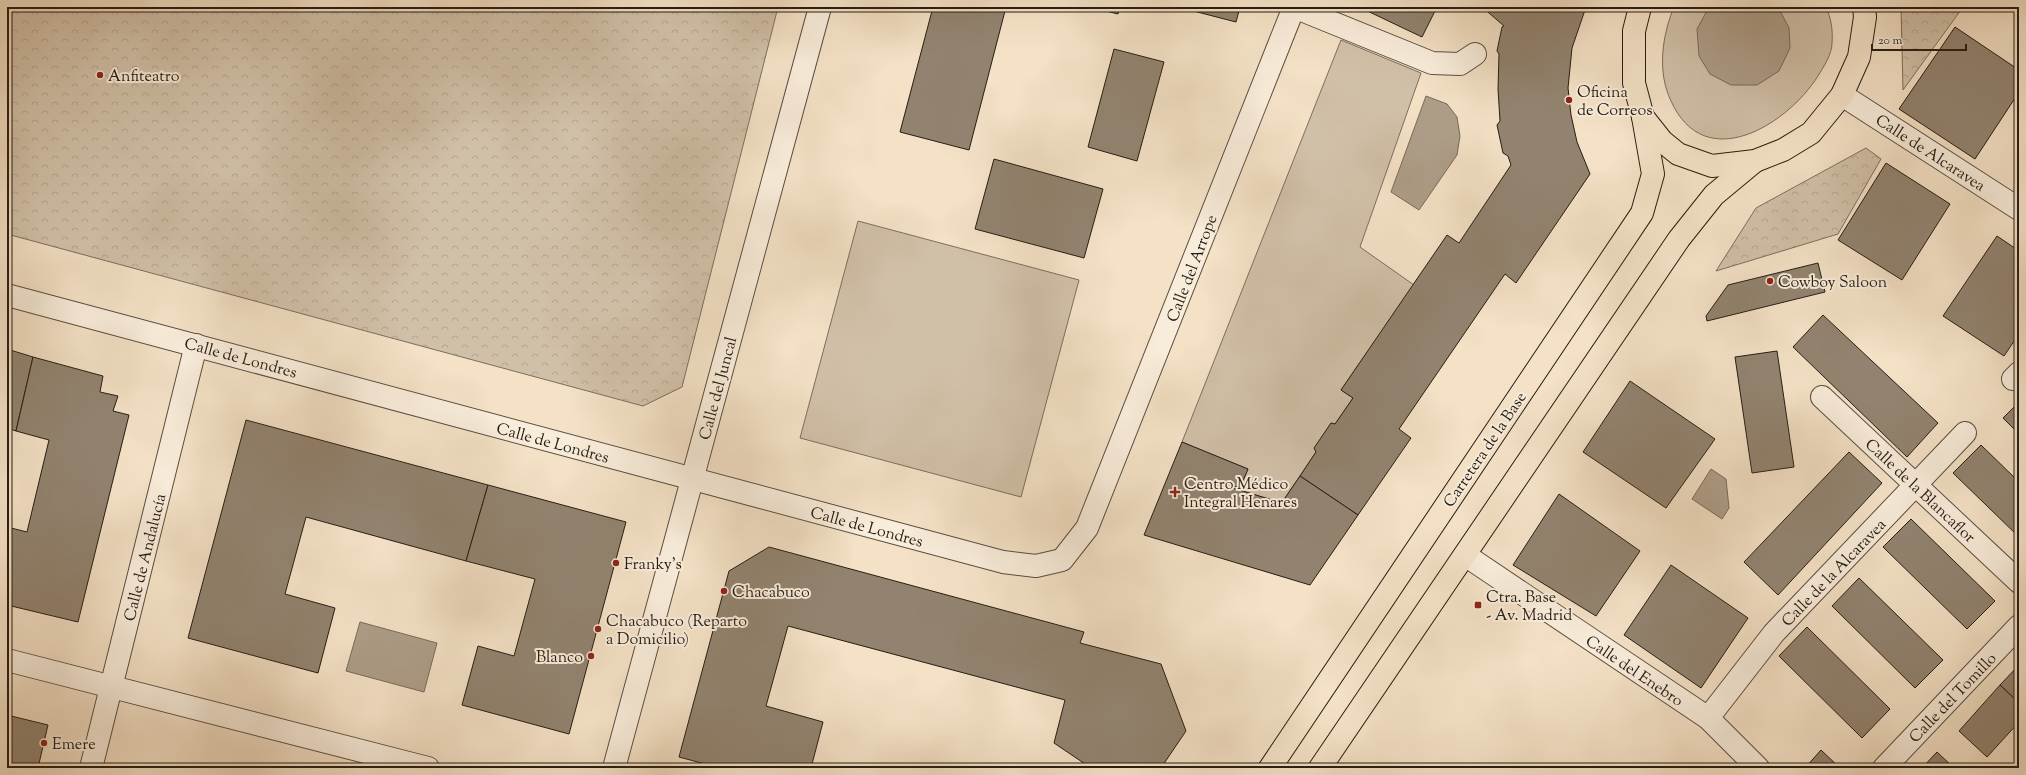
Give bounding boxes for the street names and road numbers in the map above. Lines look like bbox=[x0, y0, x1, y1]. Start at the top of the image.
street label: Calle de Alcaravea bbox=[1870, 110, 1990, 199]
street label: Calle del Arrope bbox=[1162, 212, 1224, 326]
street label: Calle de Londres bbox=[181, 333, 299, 386]
street label: Calle del Juncal bbox=[695, 334, 744, 443]
street label: Carretera de la Base bbox=[1439, 388, 1533, 513]
street label: Calle de Londres bbox=[493, 418, 611, 471]
street label: Calle de la Blancaflor bbox=[1859, 434, 1980, 549]
street label: Calle de Andalucía bbox=[119, 491, 174, 624]
street label: Calle de Londres bbox=[807, 502, 925, 555]
street label: Calle de la Alcaravea bbox=[1777, 514, 1893, 633]
street label: Calle del Enebro bbox=[1580, 631, 1687, 713]
street label: Calle del Tomillo bbox=[1905, 648, 2003, 749]

